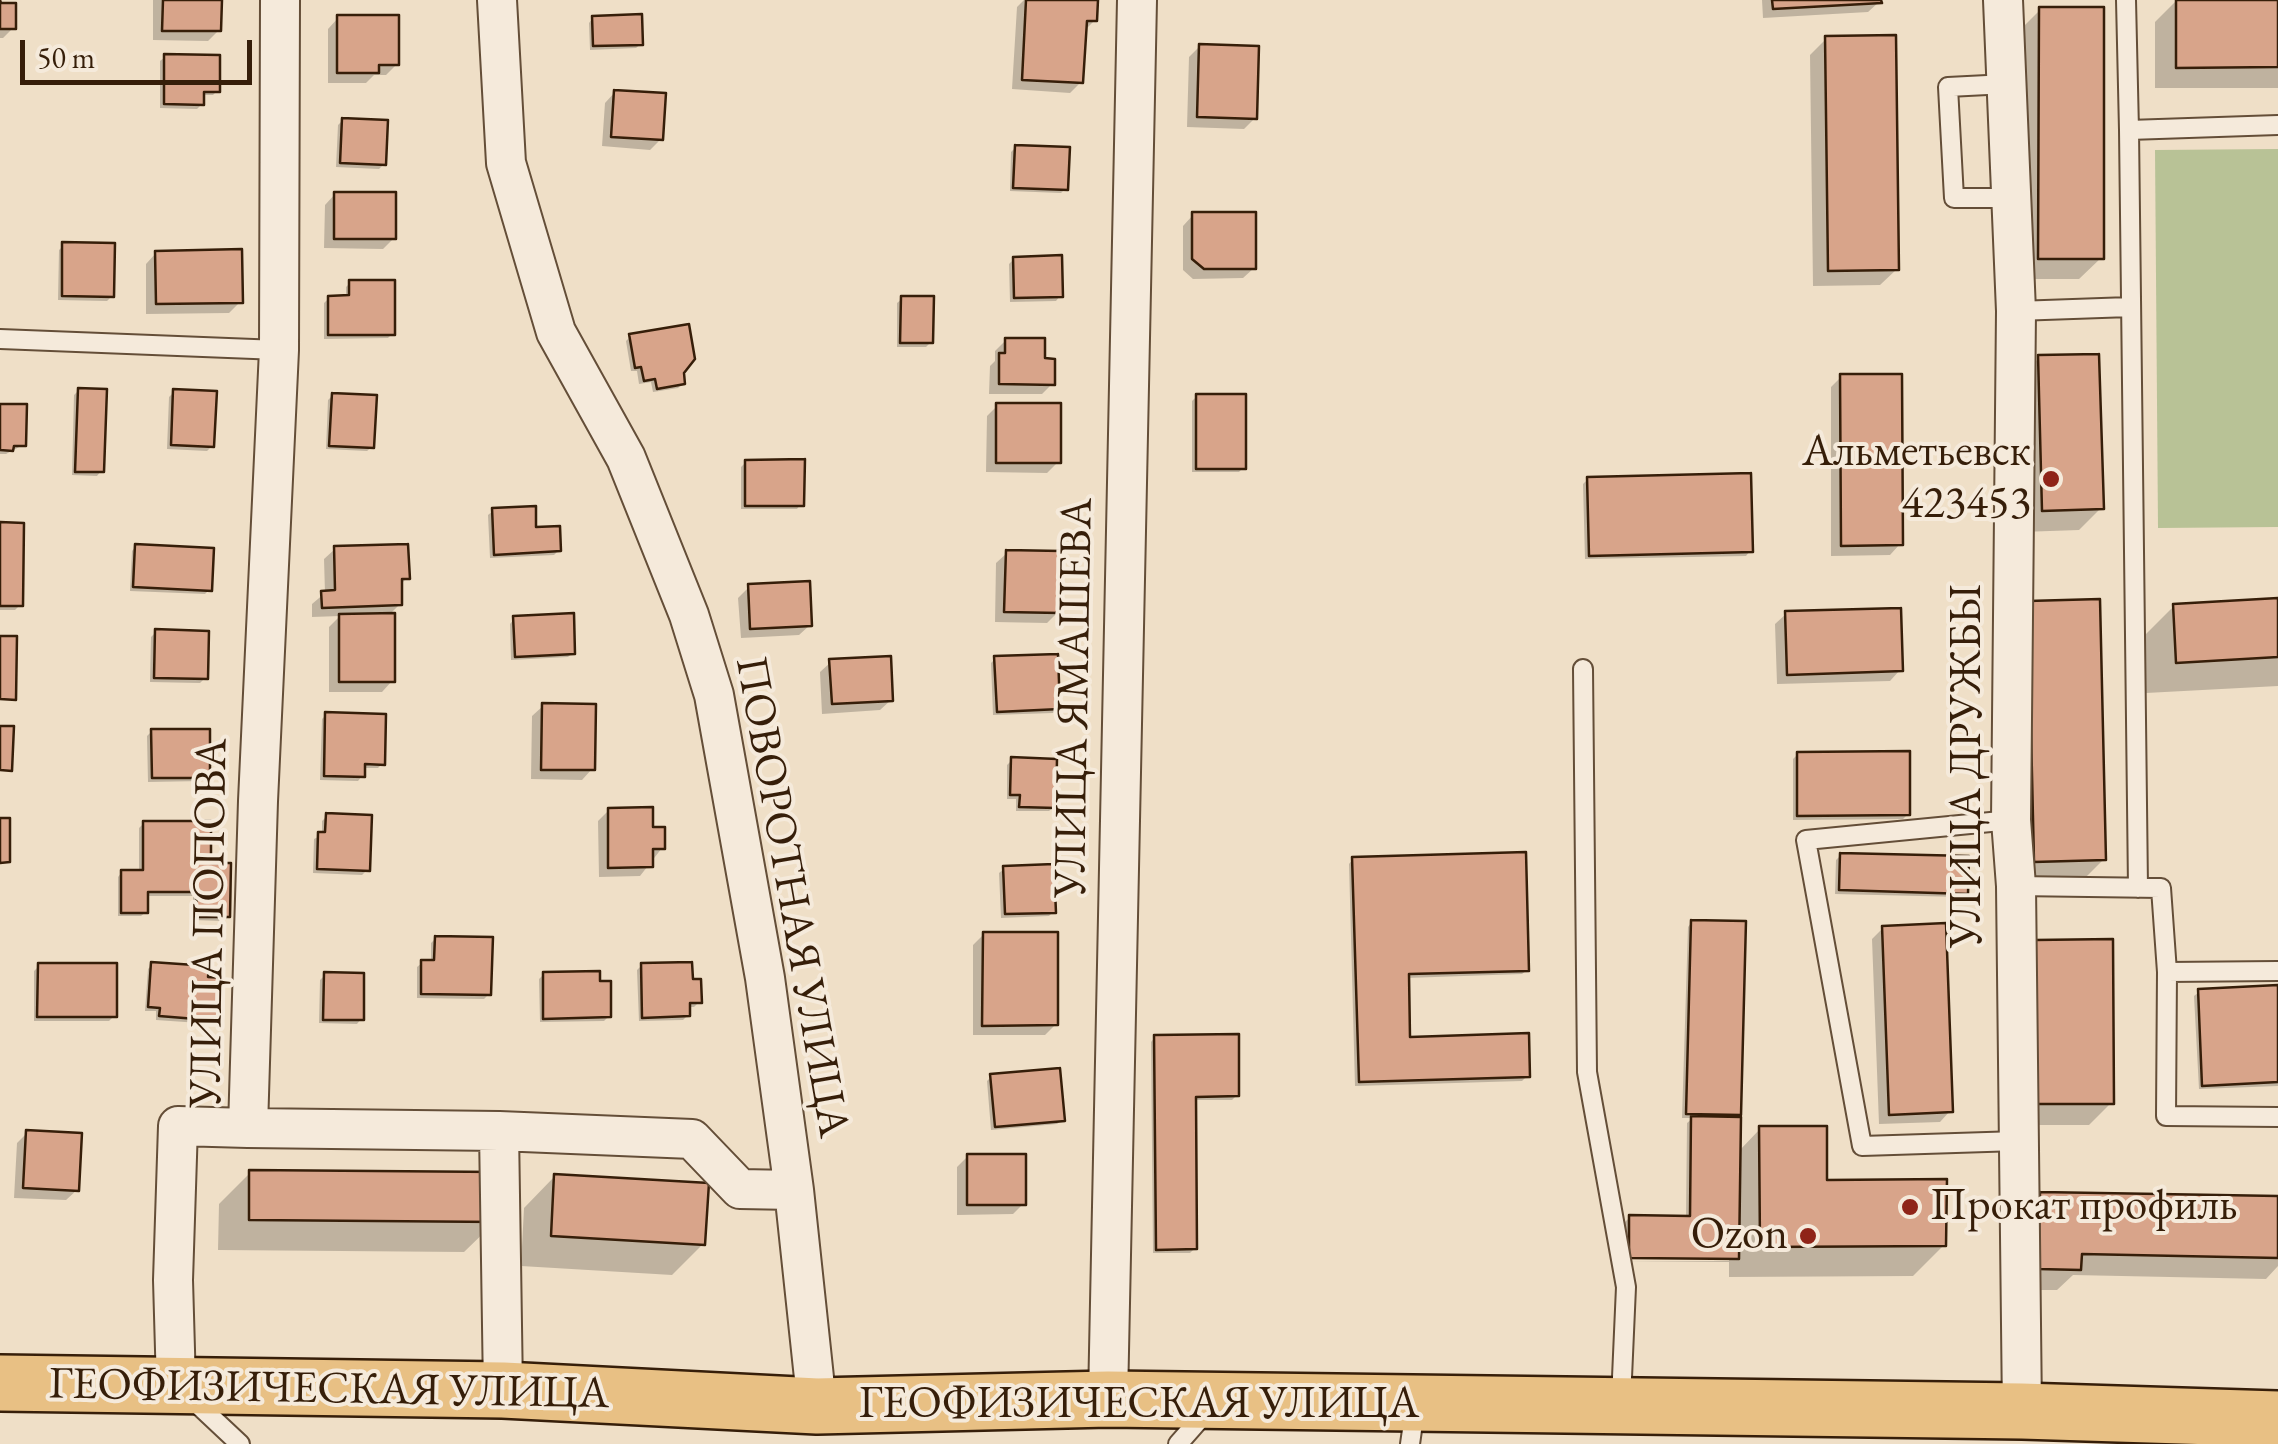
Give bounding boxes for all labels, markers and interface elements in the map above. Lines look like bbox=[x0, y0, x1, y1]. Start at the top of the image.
scale bar bbox=[25, 20, 258, 82]
text: 50 m bbox=[37, 38, 95, 77]
place label: Альметьевск 423453 bbox=[1802, 426, 2031, 532]
marker: Альметьевск 423453 bbox=[2040, 468, 2062, 490]
street label: УЛИЦА ЯМАШЕВА bbox=[1045, 498, 1105, 898]
street label: УЛИЦА ДРУЖБЫ bbox=[1941, 584, 1995, 948]
street label: ПОВОРОТНАЯ УЛИЦА bbox=[722, 652, 860, 1142]
street label: УЛИЦА ПОПОВА bbox=[180, 738, 240, 1108]
place label: Прокат профиль bbox=[1930, 1180, 2237, 1234]
marker: Прокат профиль bbox=[1899, 1196, 1921, 1218]
place label: Ozon bbox=[1691, 1209, 1788, 1263]
marker: Ozon bbox=[1797, 1225, 1819, 1247]
street label: ГЕОФИЗИЧЕСКАЯ УЛИЦА bbox=[48, 1358, 610, 1422]
street label: ГЕОФИЗИЧЕСКАЯ УЛИЦА bbox=[859, 1378, 1419, 1432]

